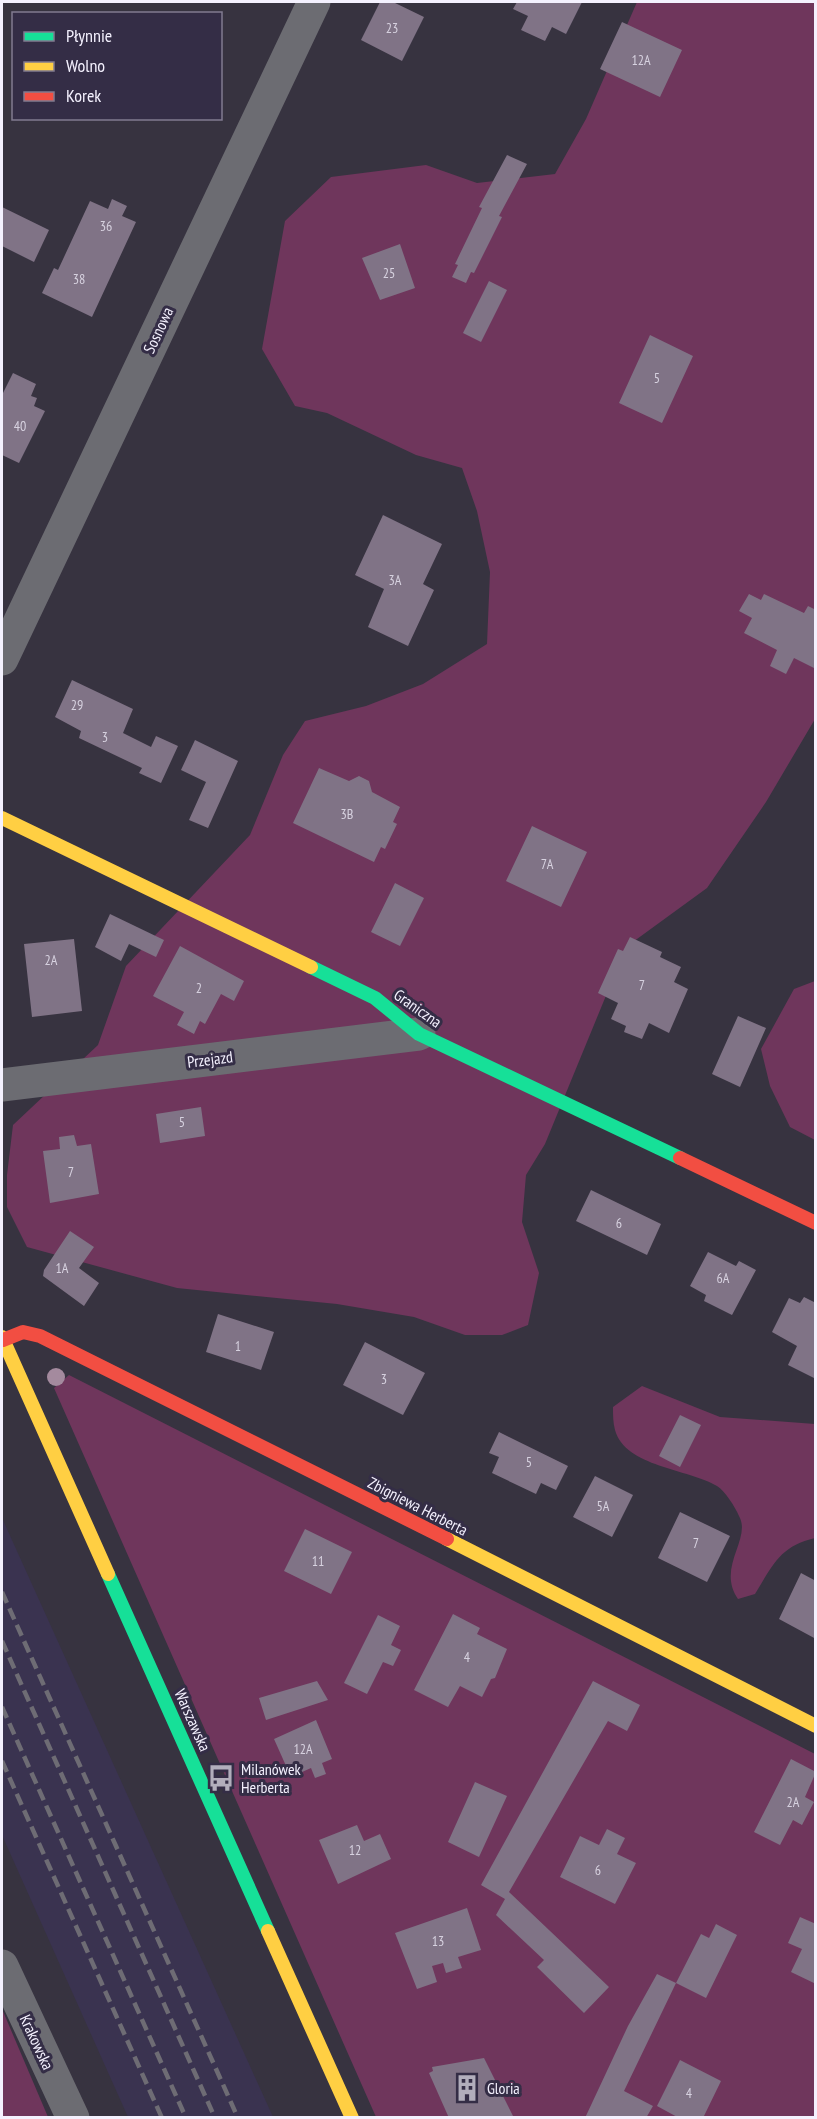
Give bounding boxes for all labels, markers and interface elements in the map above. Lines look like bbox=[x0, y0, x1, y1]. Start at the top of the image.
legend bbox=[12, 12, 222, 120]
house number: 23 bbox=[386, 19, 398, 37]
text: Płynnie bbox=[66, 24, 112, 47]
house number: 12A bbox=[631, 51, 651, 69]
text: Wolno bbox=[66, 54, 105, 77]
text: Korek bbox=[66, 84, 101, 107]
house number: 36 bbox=[100, 217, 112, 235]
house number: 25 bbox=[383, 264, 395, 282]
house number: 38 bbox=[73, 270, 85, 288]
street label: Sosnowa bbox=[139, 304, 177, 356]
house number: 5 bbox=[654, 369, 660, 387]
house number: 40 bbox=[14, 417, 26, 435]
house number: 3A bbox=[389, 571, 402, 589]
house number: 29 bbox=[71, 696, 83, 714]
house number: 3 bbox=[102, 728, 108, 746]
house number: 3B bbox=[341, 805, 353, 823]
house number: 7A bbox=[541, 855, 554, 873]
house number: 2A bbox=[45, 951, 58, 969]
house number: 7 bbox=[639, 976, 645, 994]
house number: 2 bbox=[196, 979, 202, 997]
street label: Graniczna bbox=[390, 984, 446, 1032]
street label: Przejazd bbox=[186, 1046, 234, 1072]
house number: 5 bbox=[179, 1113, 185, 1131]
house number: 7 bbox=[68, 1163, 74, 1181]
house number: 6 bbox=[616, 1214, 622, 1232]
house number: 1A bbox=[56, 1259, 69, 1277]
house number: 6A bbox=[717, 1269, 730, 1287]
house number: 1 bbox=[235, 1337, 241, 1355]
house number: 3 bbox=[381, 1370, 387, 1388]
house number: 5 bbox=[526, 1453, 532, 1471]
street label: Zbigniewa Herberta bbox=[365, 1472, 471, 1540]
house number: 5A bbox=[597, 1497, 610, 1515]
house number: 7 bbox=[693, 1534, 699, 1552]
house number: 11 bbox=[312, 1552, 324, 1570]
house number: 4 bbox=[464, 1648, 471, 1666]
street label: Warszawska bbox=[170, 1686, 216, 1754]
house number: 12A bbox=[293, 1740, 313, 1758]
place label: Milanówek Herberta bbox=[241, 1759, 301, 1797]
bus stop icon: Milanówek Herberta bbox=[206, 1763, 236, 1793]
house number: 2A bbox=[787, 1793, 800, 1811]
house number: 12 bbox=[349, 1841, 361, 1859]
house number: 6 bbox=[595, 1861, 601, 1879]
house number: 13 bbox=[432, 1932, 444, 1950]
street label: Krakowska bbox=[16, 2011, 58, 2073]
building icon: Gloria bbox=[452, 2073, 482, 2103]
place label: Gloria bbox=[487, 2078, 520, 2098]
house number: 4 bbox=[686, 2084, 693, 2102]

